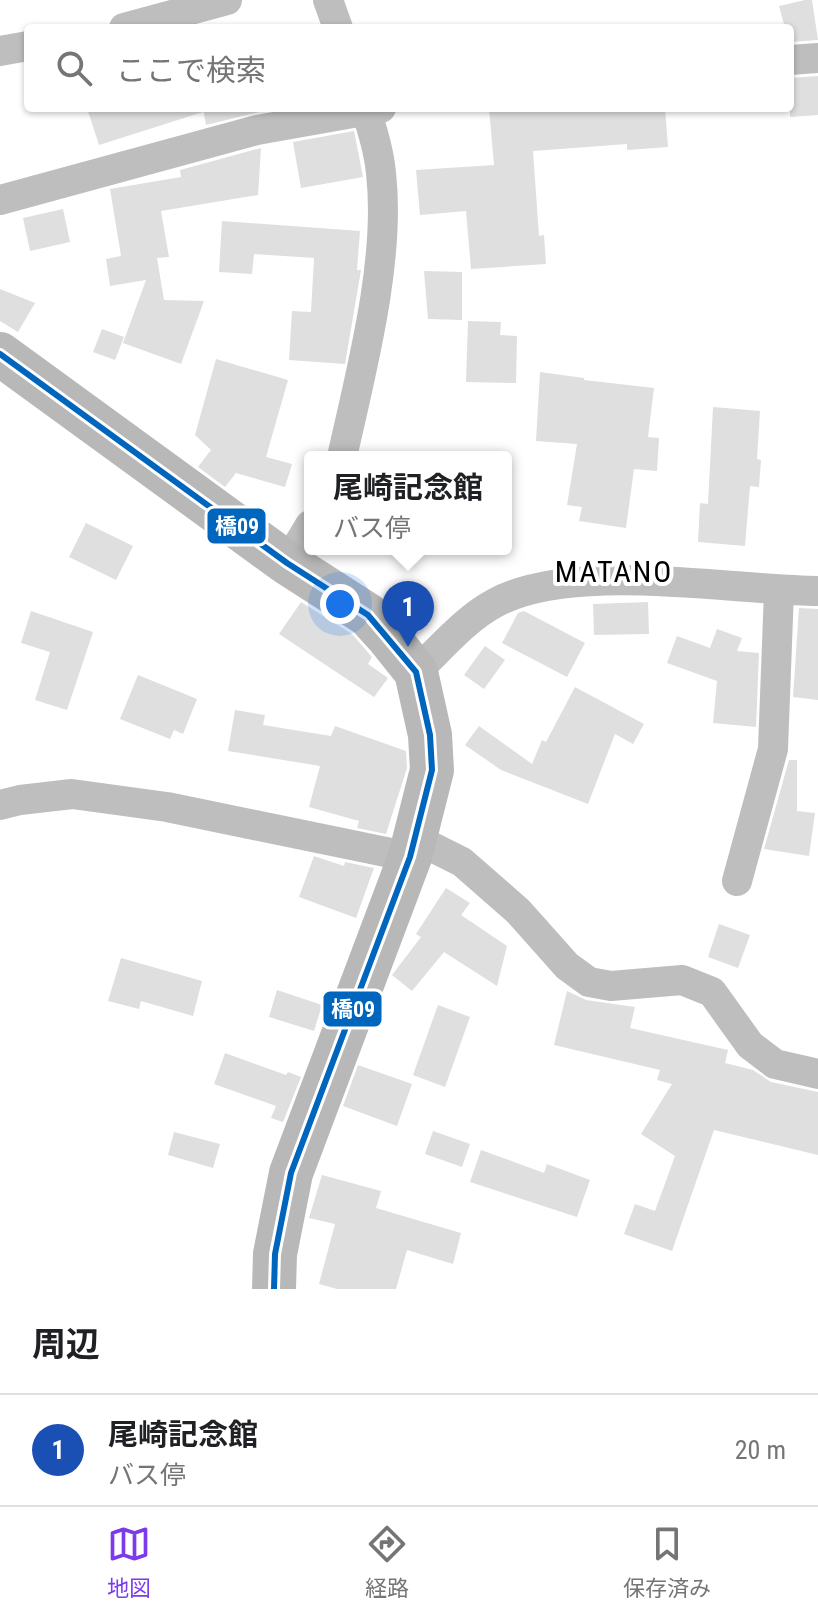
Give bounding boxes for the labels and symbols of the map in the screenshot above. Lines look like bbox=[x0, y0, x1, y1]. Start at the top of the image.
line badge: 橋09 bbox=[206, 507, 267, 545]
text: 橋09 bbox=[215, 514, 259, 539]
district label: MATANO bbox=[555, 554, 673, 589]
pin: 1 bbox=[382, 581, 434, 647]
your location bbox=[320, 584, 360, 624]
line badge: 橋09 bbox=[322, 990, 383, 1028]
text: 橋09 bbox=[331, 997, 375, 1022]

